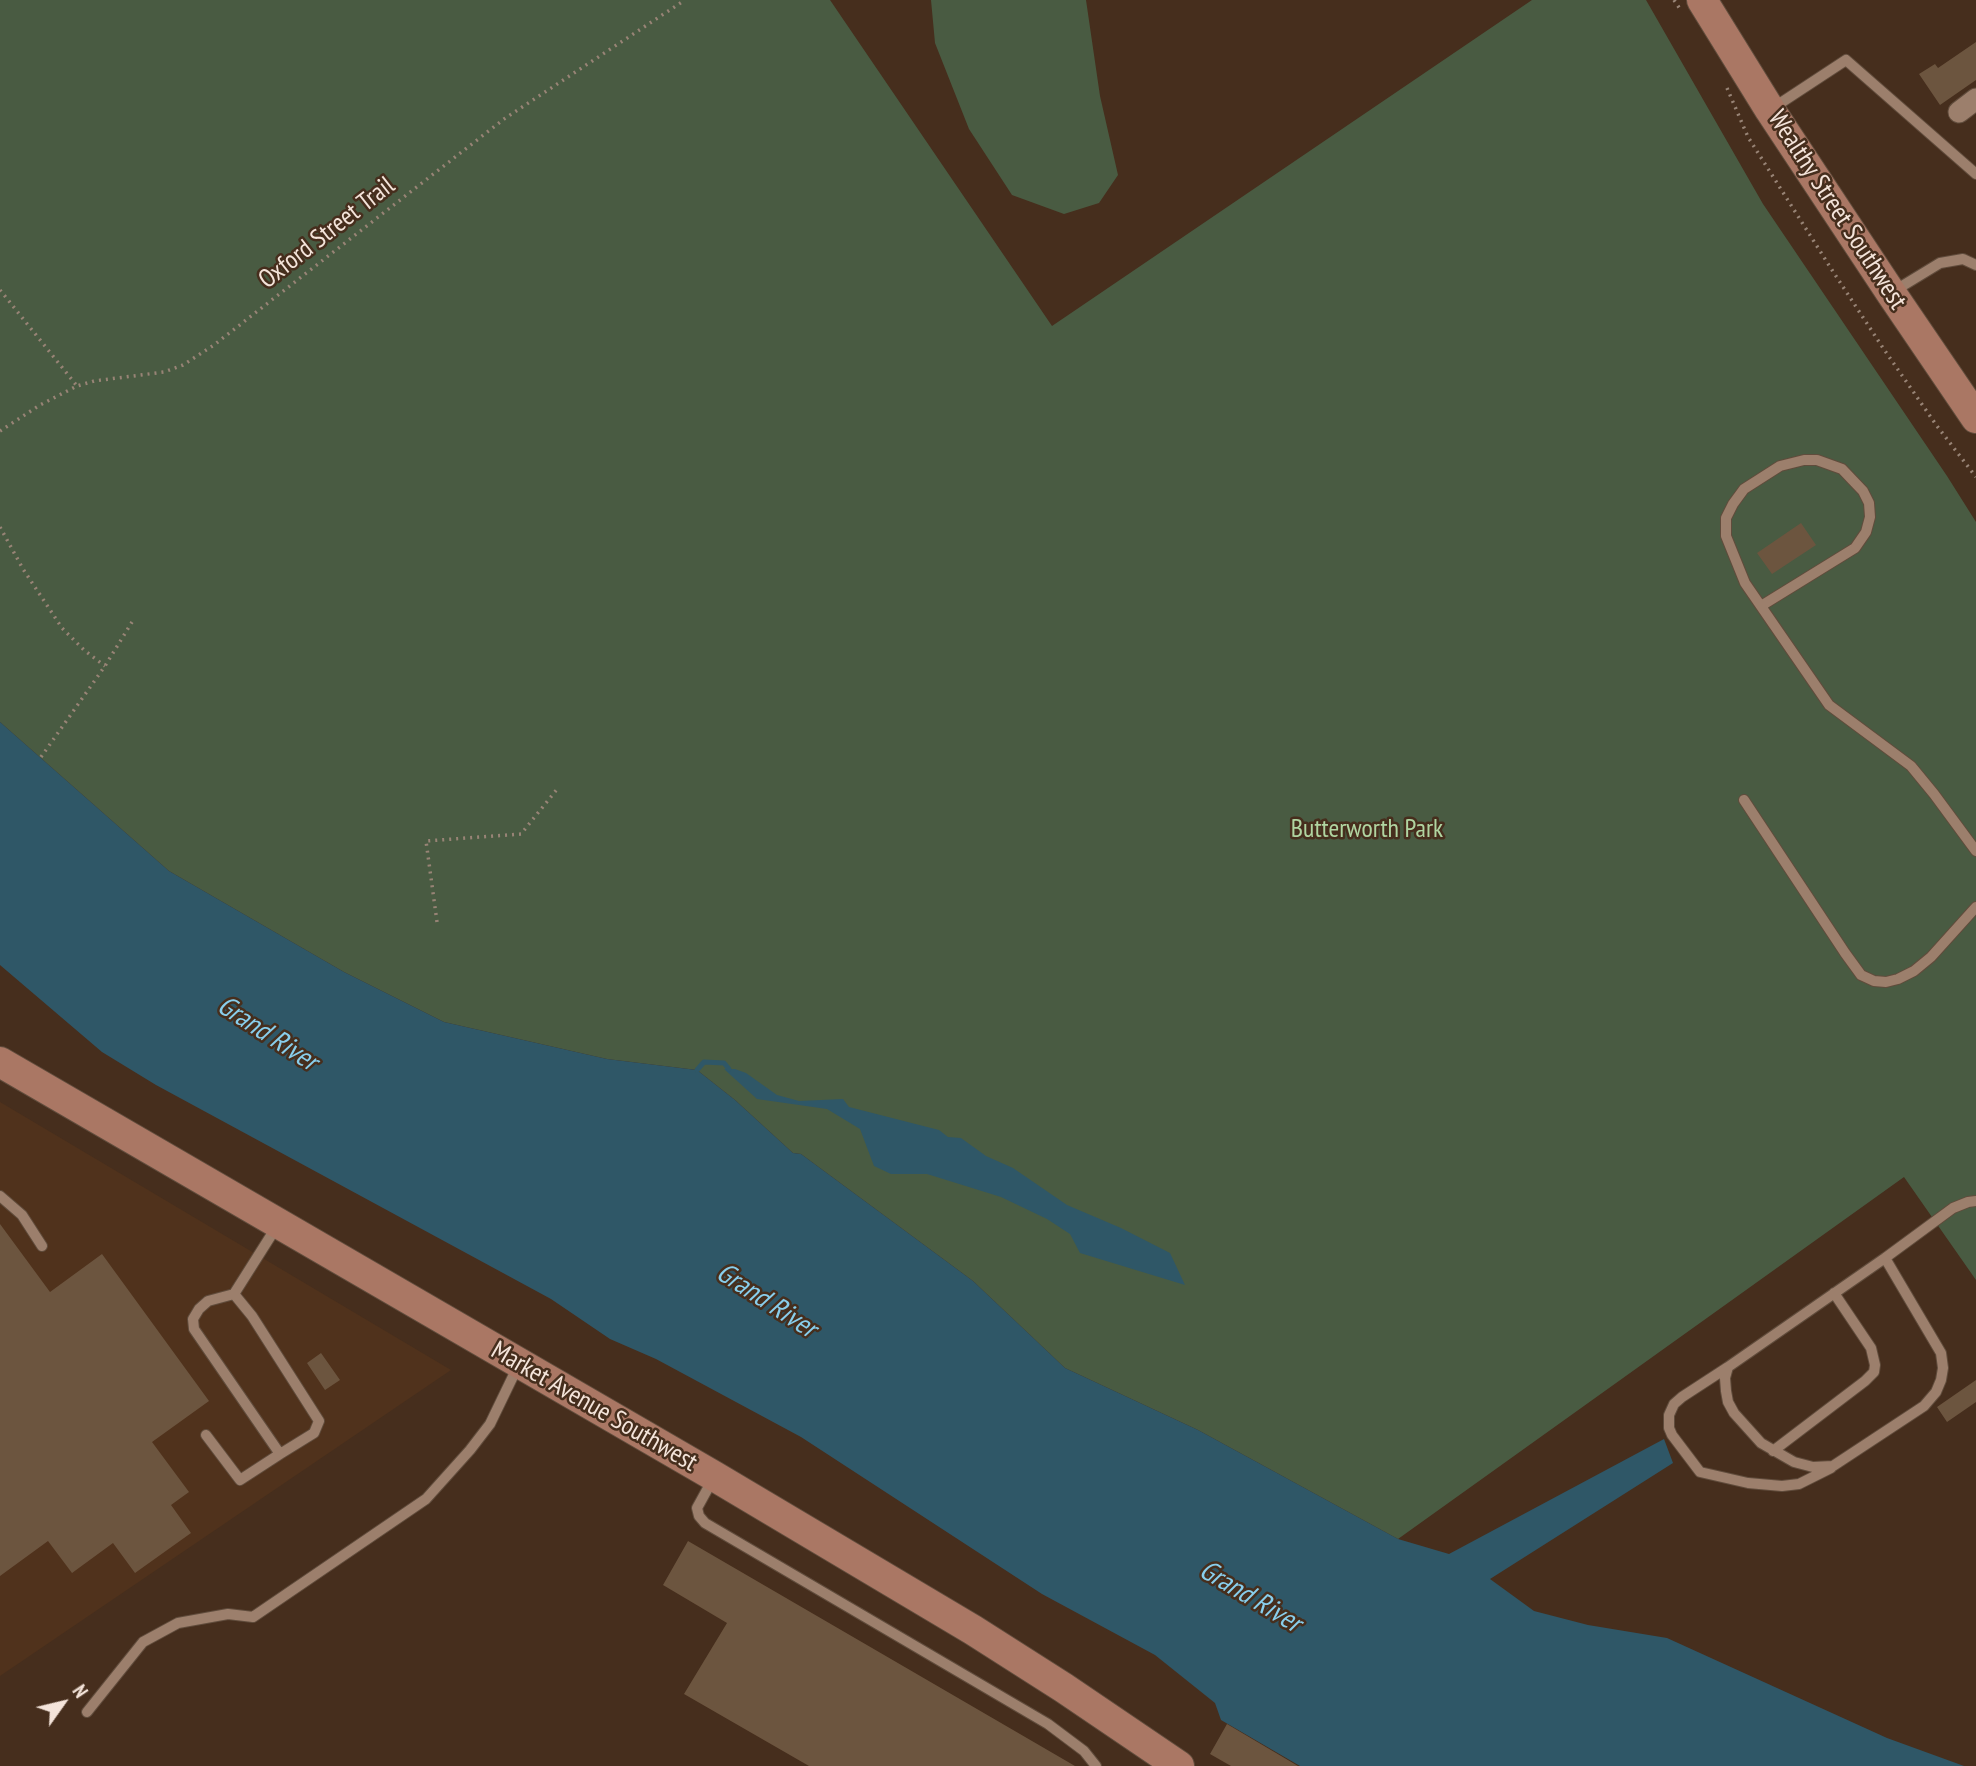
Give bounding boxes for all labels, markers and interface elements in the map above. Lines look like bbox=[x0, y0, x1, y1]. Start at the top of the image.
street label: Wealthy Street Southwest bbox=[1761, 105, 1913, 315]
street label: Oxford Street Trail bbox=[253, 170, 401, 296]
park label: Butterworth Park bbox=[1291, 814, 1443, 846]
water label: Grand River bbox=[211, 989, 323, 1079]
water label: Grand River bbox=[710, 1256, 822, 1346]
street label: Market Avenue Southwest bbox=[485, 1335, 703, 1479]
water label: Grand River bbox=[1193, 1554, 1307, 1640]
north arrow bbox=[28, 1668, 98, 1738]
text: N bbox=[68, 1680, 93, 1702]

